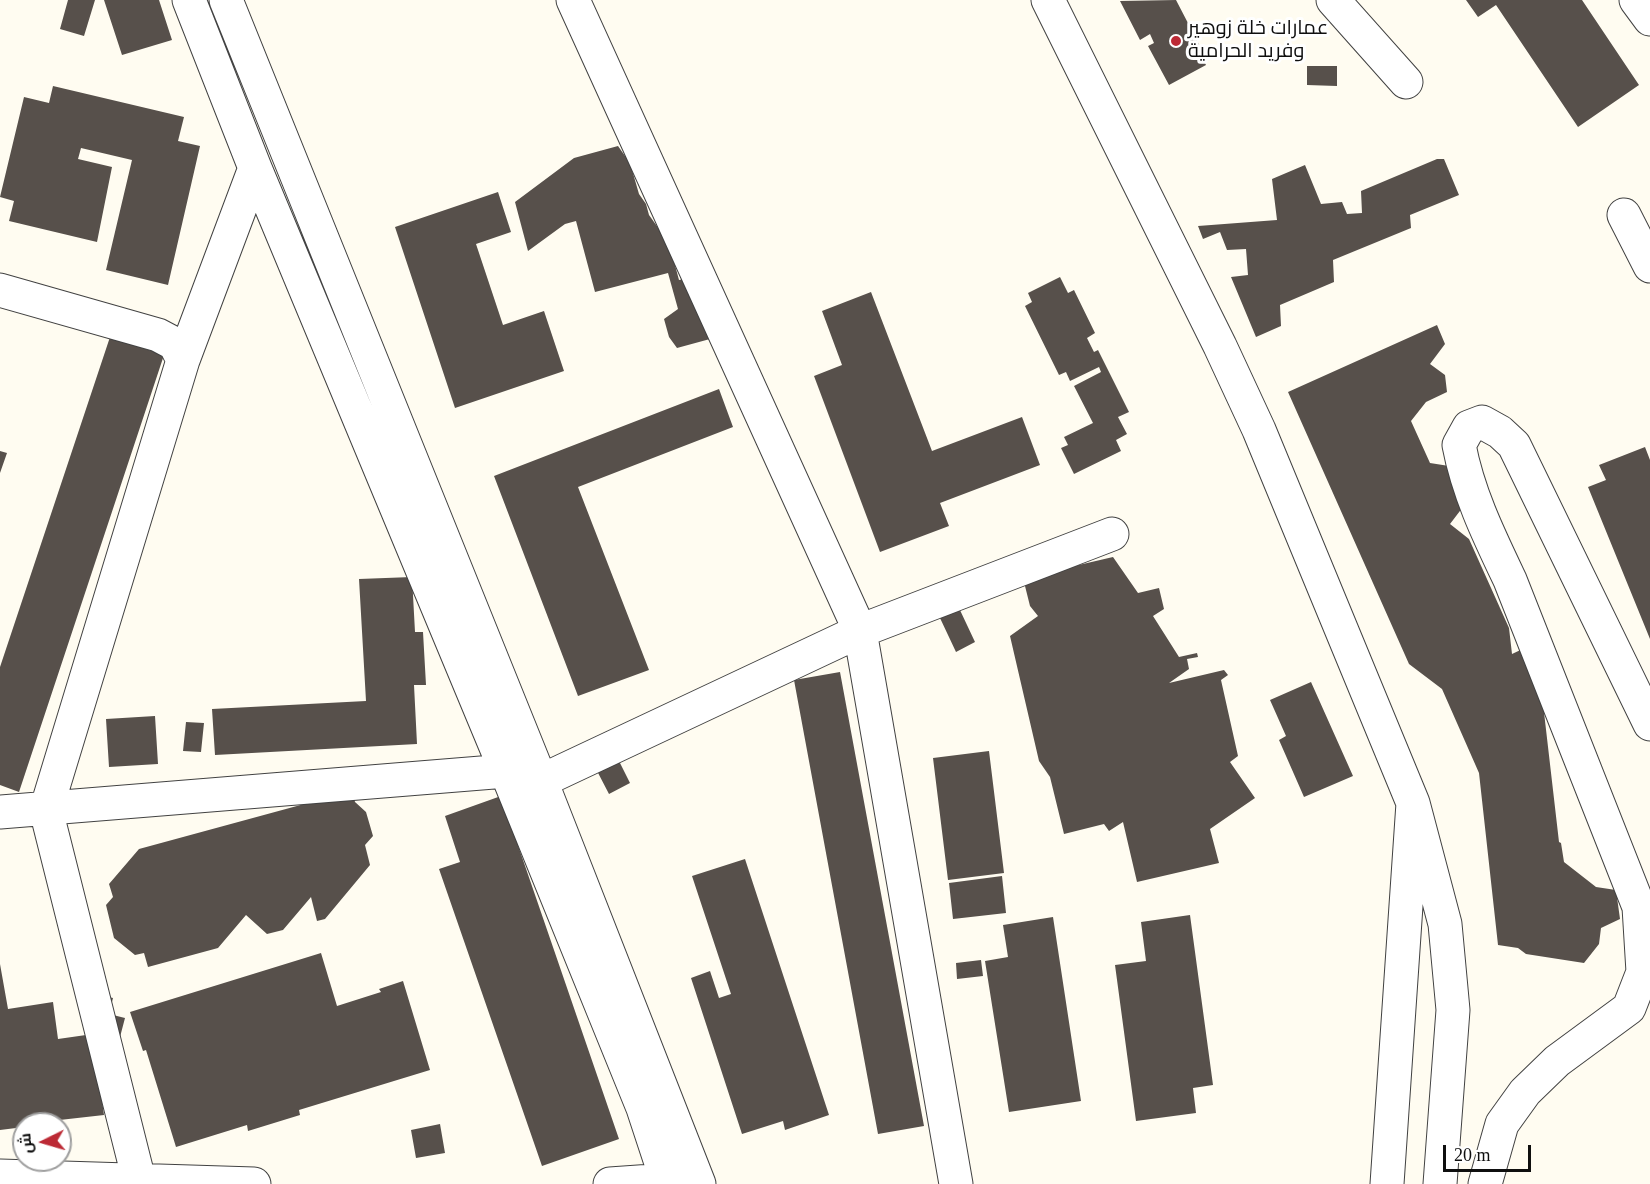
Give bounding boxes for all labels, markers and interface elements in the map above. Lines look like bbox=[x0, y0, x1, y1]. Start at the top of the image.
place label: عمارات خلة زوهير وفريد الحرامية bbox=[1188, 17, 1328, 64]
marker: عمارات خلة زوهير وفريد الحرامية bbox=[1169, 34, 1183, 48]
north arrow bbox=[12, 1112, 72, 1172]
text: ش bbox=[16, 1132, 35, 1154]
scale bar bbox=[1446, 1133, 1534, 1171]
text: 20 m bbox=[1454, 1145, 1491, 1165]

